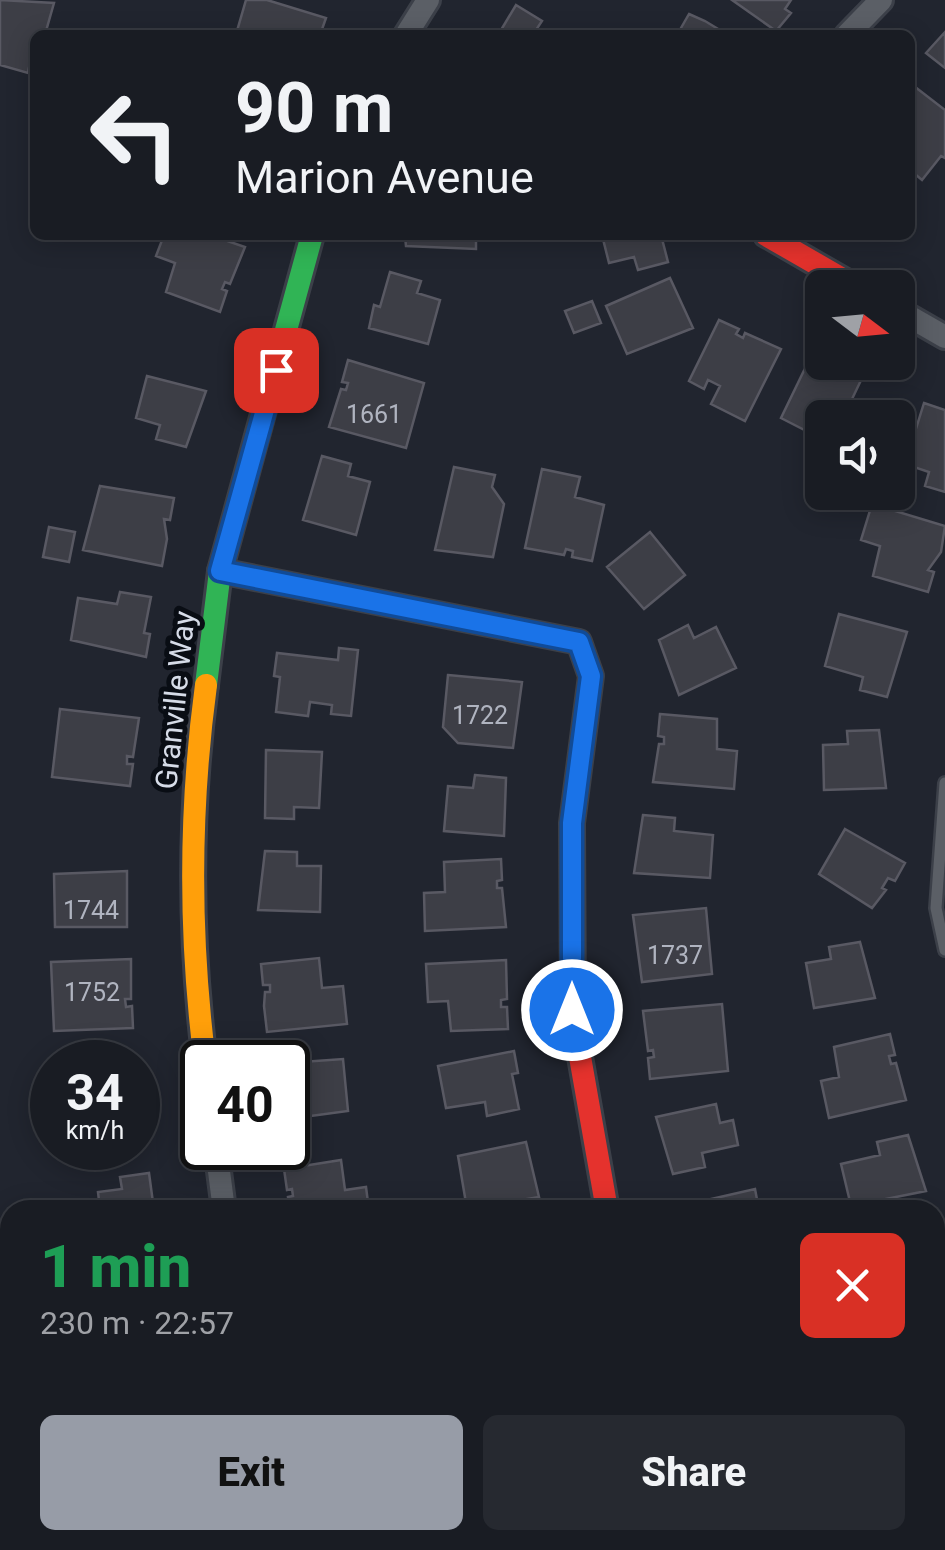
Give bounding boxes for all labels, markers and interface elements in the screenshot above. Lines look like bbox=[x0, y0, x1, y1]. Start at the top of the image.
text: 90 m bbox=[235, 67, 393, 149]
icon: left bbox=[70, 70, 200, 200]
text: Marion Avenue bbox=[235, 151, 534, 204]
north arrow bbox=[805, 270, 915, 380]
map controls bbox=[805, 270, 915, 510]
pin bbox=[234, 328, 319, 413]
icon: arrive bbox=[249, 343, 304, 398]
house number: 1661 bbox=[346, 400, 402, 429]
button: sound bbox=[805, 400, 915, 510]
street label: Granville Way bbox=[148, 609, 202, 791]
house number: 1722 bbox=[452, 701, 508, 730]
house number: 1744 bbox=[63, 896, 119, 925]
house number: 1737 bbox=[647, 941, 703, 970]
position arrow bbox=[520, 958, 624, 1062]
house number: 1752 bbox=[64, 978, 120, 1007]
speed limit sign: 40 bbox=[180, 1040, 310, 1170]
text: 34 bbox=[66, 1064, 124, 1122]
text: km/h bbox=[66, 1116, 124, 1145]
text: 1 min bbox=[40, 1231, 191, 1302]
button: close bbox=[800, 1233, 905, 1338]
text: 230 m · 22:57 bbox=[40, 1304, 234, 1342]
button: Exit bbox=[40, 1415, 463, 1530]
button: Share bbox=[483, 1415, 905, 1530]

